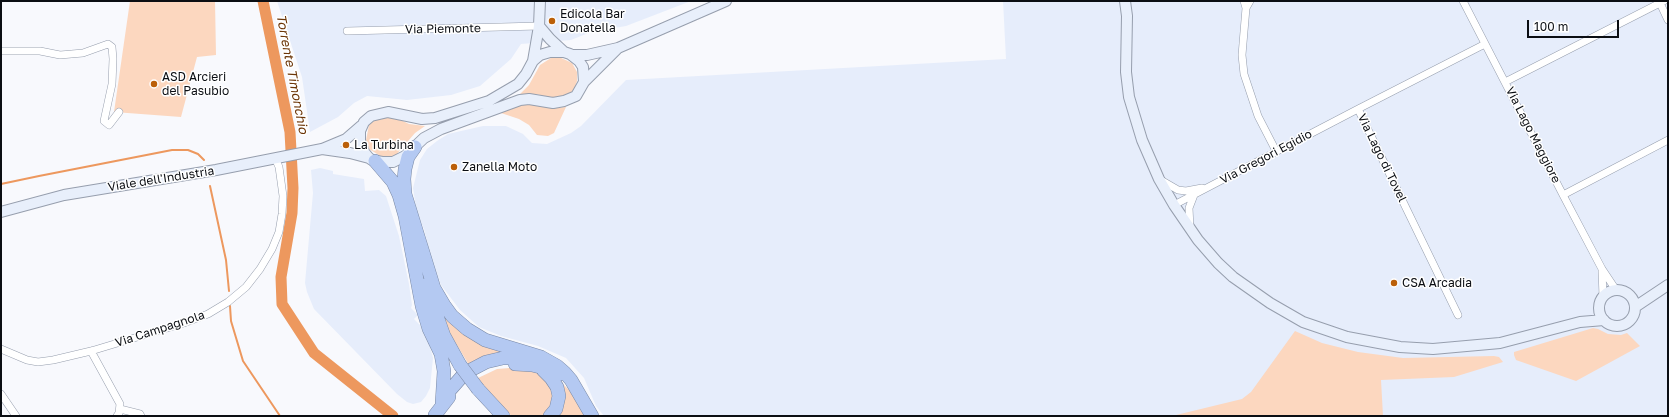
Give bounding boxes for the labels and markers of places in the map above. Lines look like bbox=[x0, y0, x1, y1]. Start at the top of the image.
place label: Edicola Bar Donatella bbox=[560, 7, 625, 35]
marker: Edicola Bar Donatella bbox=[547, 16, 557, 26]
place label: ASD Arcieri del Pasubio bbox=[162, 70, 229, 98]
marker: ASD Arcieri del Pasubio bbox=[149, 79, 159, 89]
place label: La Turbina bbox=[354, 138, 414, 152]
marker: La Turbina bbox=[341, 140, 351, 150]
place label: Zanella Moto bbox=[462, 160, 537, 174]
marker: Zanella Moto bbox=[449, 162, 459, 172]
place label: CSA Arcadia bbox=[1402, 276, 1472, 290]
marker: CSA Arcadia bbox=[1389, 278, 1399, 288]

